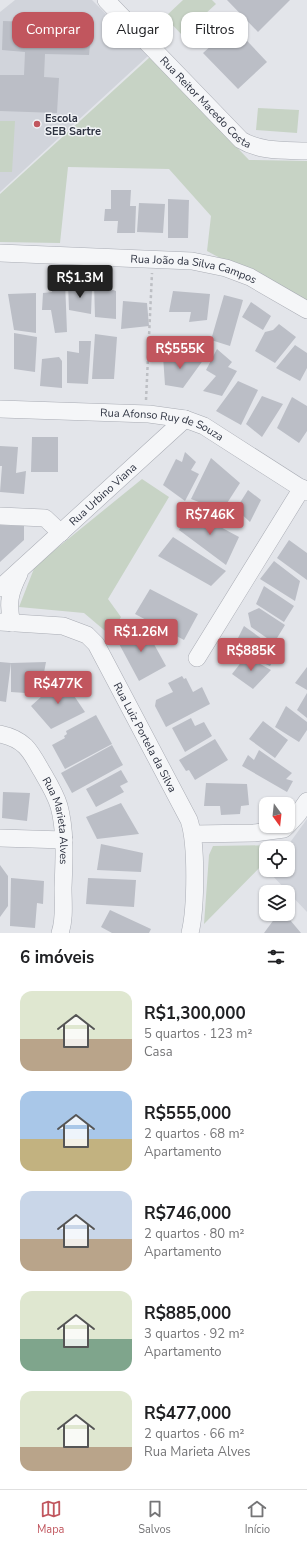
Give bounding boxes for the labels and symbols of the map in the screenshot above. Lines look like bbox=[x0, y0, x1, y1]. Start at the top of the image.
street label: Rua Reitor Macedo Costa bbox=[157, 53, 254, 152]
place label: Escola SEB Sartre bbox=[45, 111, 101, 139]
marker: Escola SEB Sartre bbox=[32, 119, 42, 129]
street label: Rua João da Silva Campos bbox=[130, 251, 260, 287]
pin: R$1.3M bbox=[47, 265, 113, 299]
pin: R$555K bbox=[147, 336, 213, 370]
street label: Rua Afonso Ruy de Souza bbox=[100, 405, 227, 444]
street label: Rua Urbino Viana bbox=[66, 459, 140, 529]
pin: R$746K bbox=[177, 502, 243, 536]
pin: R$1.26M bbox=[104, 619, 178, 653]
pin: R$885K bbox=[218, 638, 284, 672]
pin: R$477K bbox=[25, 671, 91, 705]
street label: Rua Luiz Portela da Silva bbox=[110, 680, 181, 795]
street label: Rua Marieta Alves bbox=[39, 774, 72, 865]
north arrow bbox=[259, 797, 295, 833]

